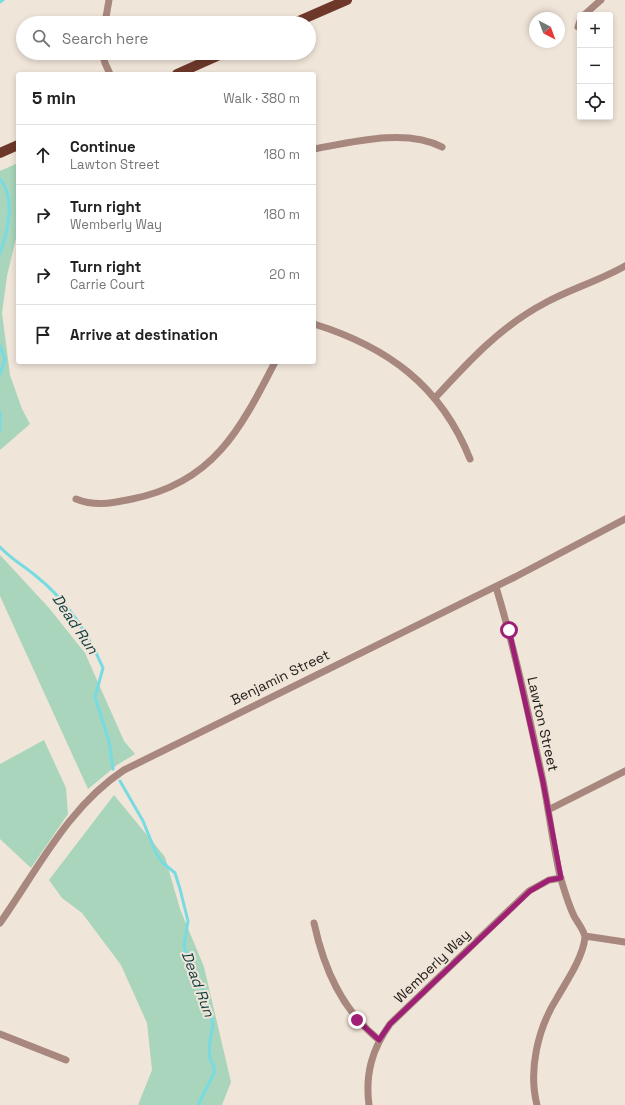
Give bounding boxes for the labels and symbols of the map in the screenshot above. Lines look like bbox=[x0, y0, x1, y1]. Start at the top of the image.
north arrow bbox=[529, 12, 565, 48]
water label: Dead Run bbox=[48, 590, 103, 658]
route start bbox=[500, 621, 518, 639]
street label: Benjamin Street bbox=[227, 645, 333, 709]
street label: Lawton Street bbox=[523, 675, 563, 773]
street label: Wemberly Way bbox=[390, 925, 474, 1007]
water label: Dead Run bbox=[178, 948, 219, 1020]
route end bbox=[348, 1011, 366, 1029]

